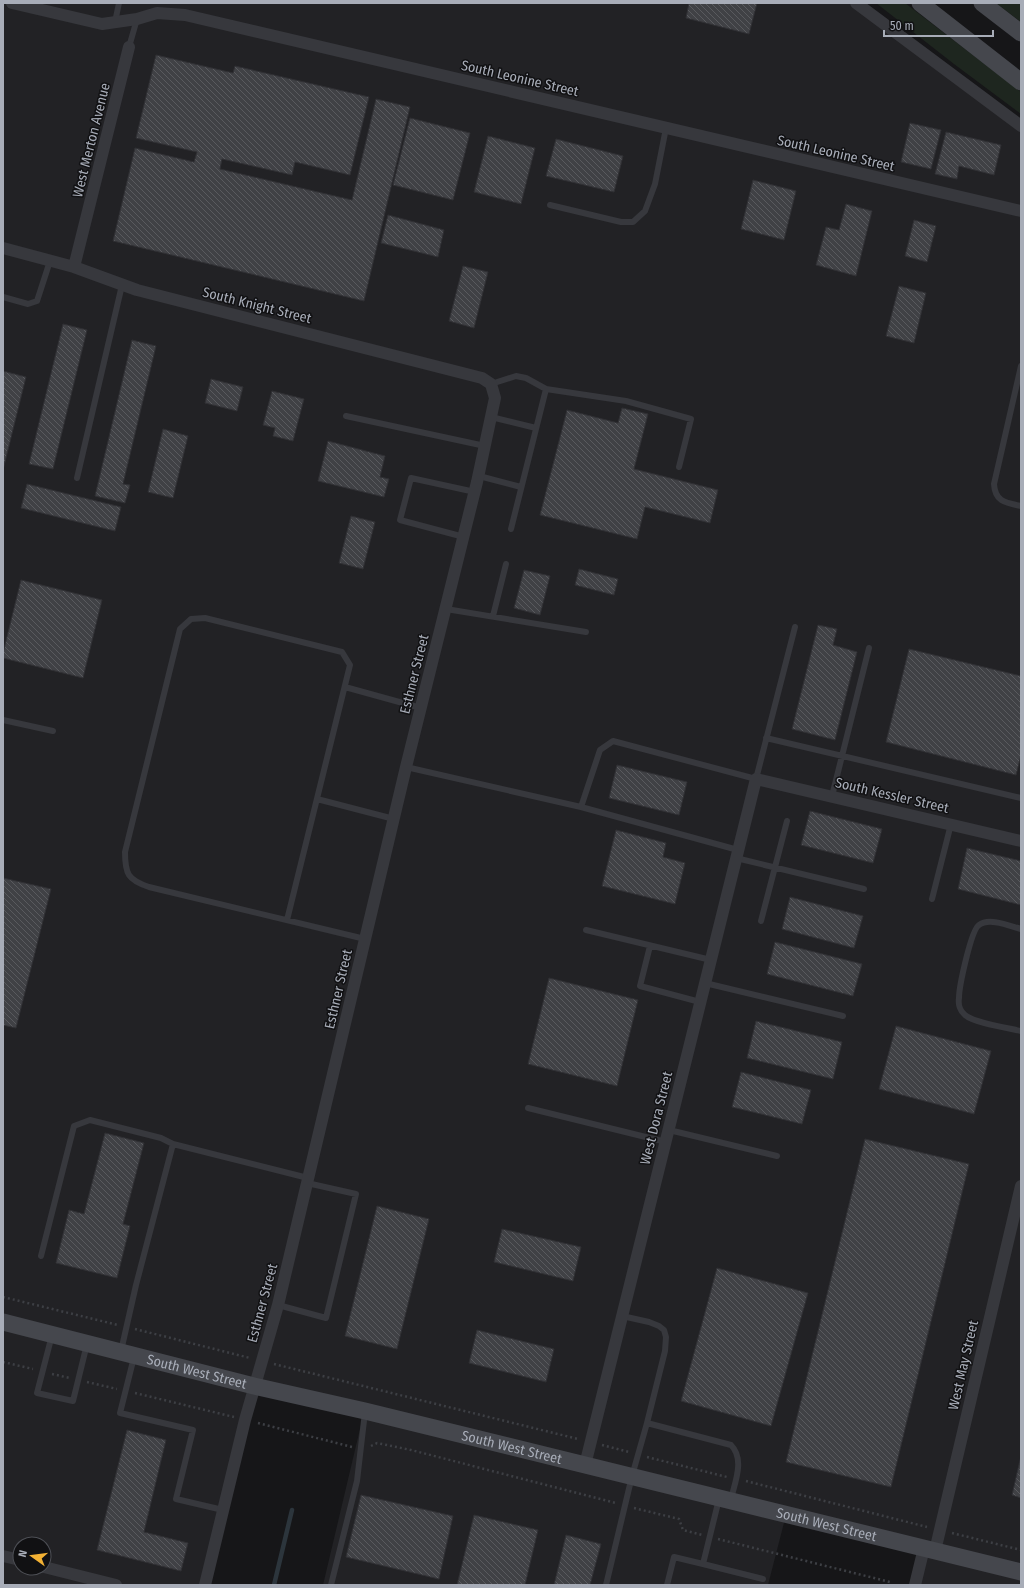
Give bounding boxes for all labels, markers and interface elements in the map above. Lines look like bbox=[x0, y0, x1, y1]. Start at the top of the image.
scale bar bbox=[884, 12, 993, 38]
text: 50 m bbox=[890, 19, 914, 33]
street label: South Leonine Street bbox=[460, 57, 581, 100]
street label: West Merton Avenue bbox=[69, 81, 114, 199]
street label: South Leonine Street bbox=[776, 132, 897, 175]
street label: South Knight Street bbox=[201, 284, 313, 327]
street label: Esthner Street bbox=[396, 632, 433, 716]
street label: South Kessler Street bbox=[833, 774, 951, 817]
street label: Esthner Street bbox=[321, 947, 356, 1031]
street label: West Dora Street bbox=[637, 1069, 676, 1167]
street label: Esthner Street bbox=[244, 1261, 281, 1345]
street label: West May Street bbox=[945, 1318, 982, 1412]
street label: South West Street bbox=[145, 1351, 249, 1393]
street label: South West Street bbox=[460, 1427, 564, 1468]
street label: South West Street bbox=[775, 1504, 879, 1545]
north arrow bbox=[12, 1536, 52, 1576]
text: N bbox=[16, 1549, 30, 1558]

